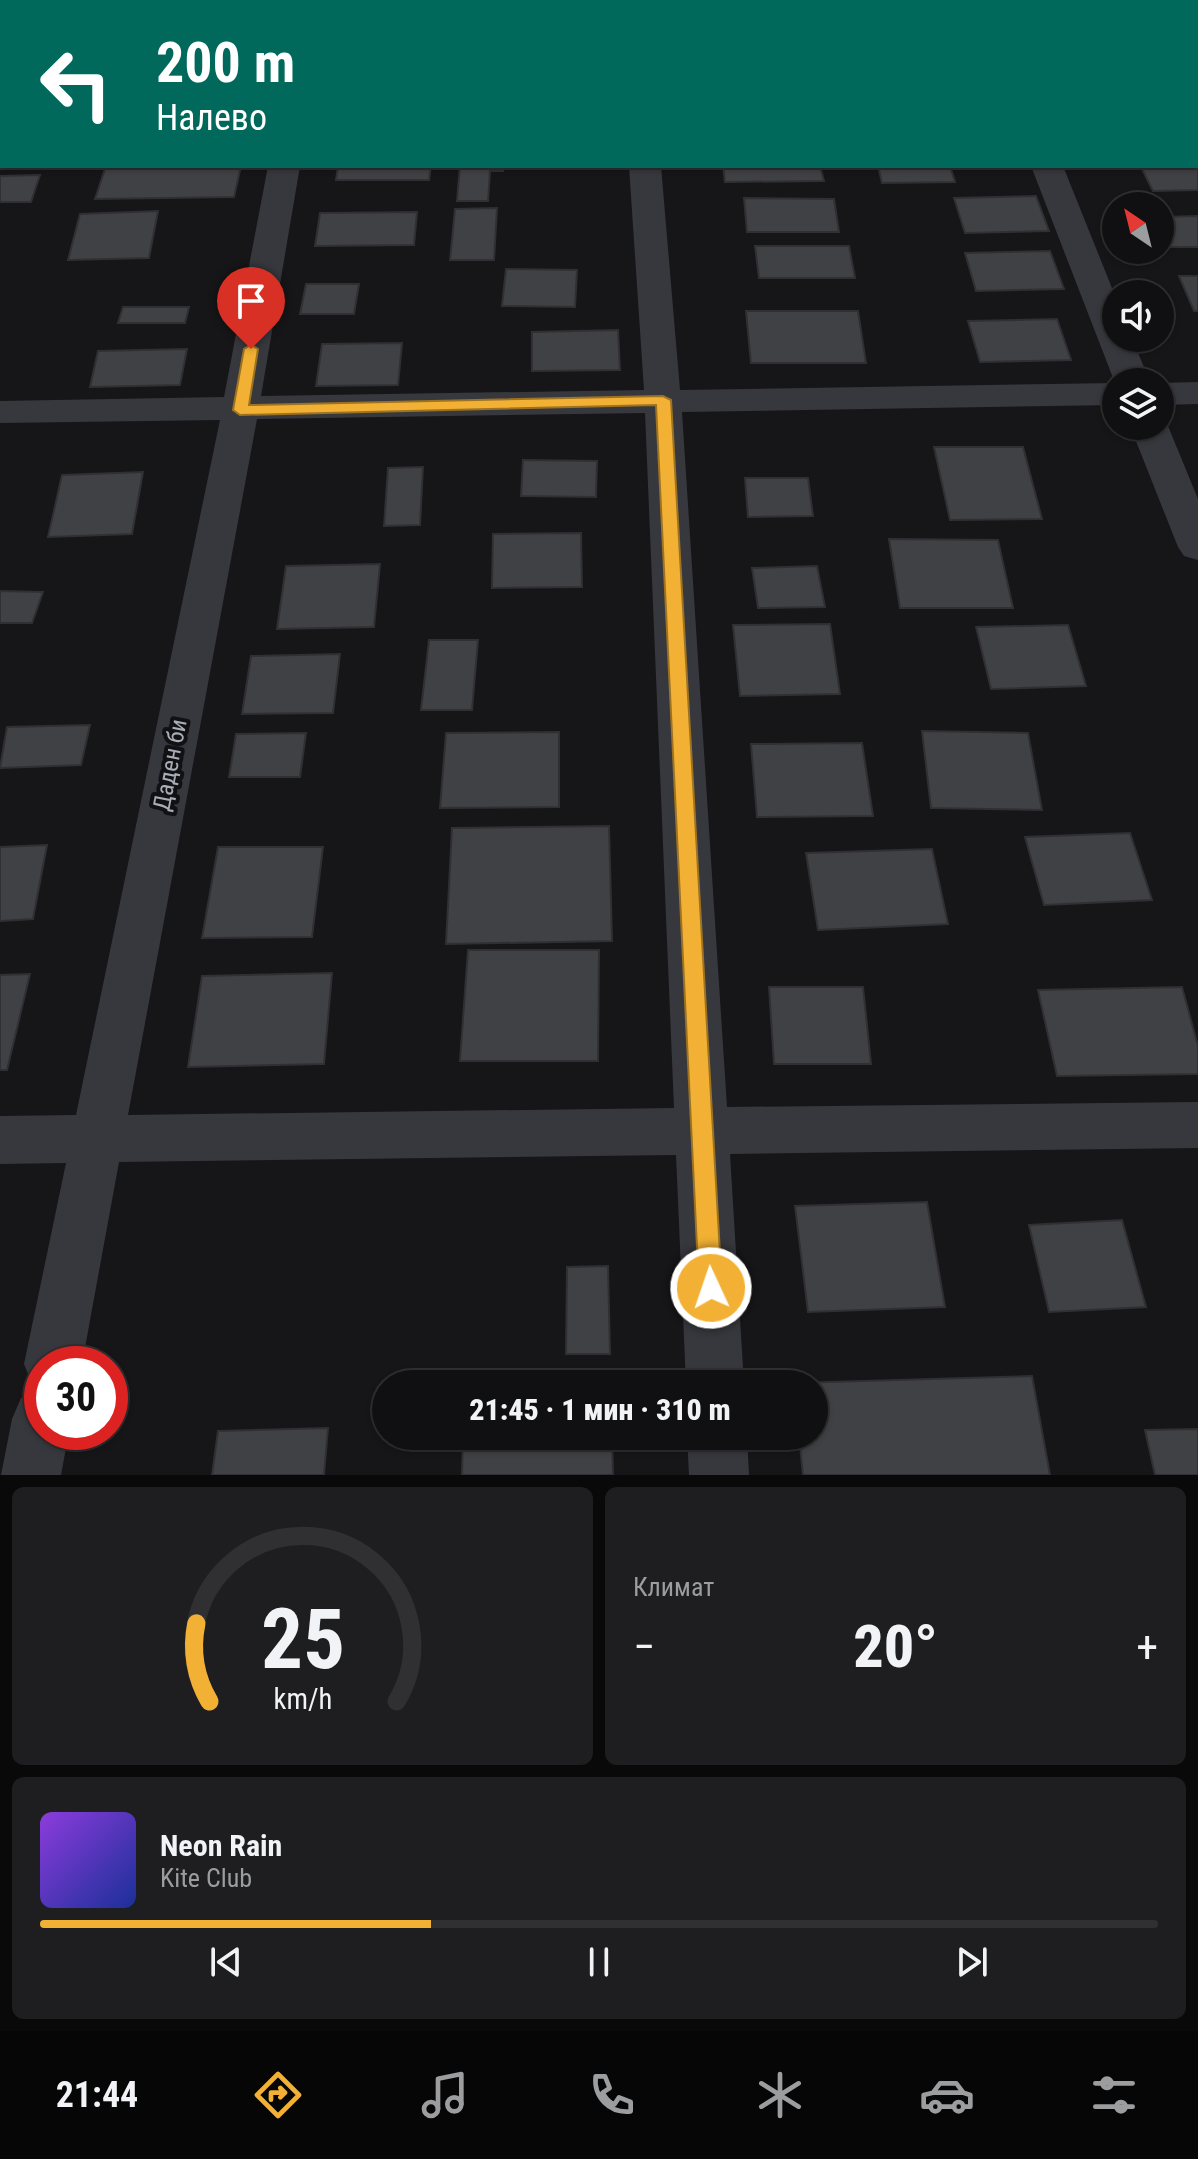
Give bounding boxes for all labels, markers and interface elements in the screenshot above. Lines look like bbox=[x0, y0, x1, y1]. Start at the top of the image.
text: 200 m bbox=[156, 30, 295, 96]
icon: left bbox=[24, 32, 128, 136]
text: Налево bbox=[156, 97, 267, 139]
north arrow bbox=[1102, 192, 1174, 264]
map controls bbox=[1102, 192, 1174, 440]
pin bbox=[217, 267, 285, 349]
icon: arrive bbox=[229, 279, 273, 323]
button: sound bbox=[1102, 280, 1174, 352]
button: layers bbox=[1102, 368, 1174, 440]
street label: Даден би bbox=[147, 717, 193, 813]
position arrow bbox=[669, 1246, 753, 1330]
speed limit sign: 30 bbox=[24, 1346, 128, 1450]
text: 21:45 · 1 мин · 310 m bbox=[469, 1392, 731, 1427]
text: Климат bbox=[633, 1572, 714, 1602]
text: 25 bbox=[260, 1591, 345, 1688]
text: 20° bbox=[853, 1611, 938, 1682]
text: − bbox=[633, 1621, 655, 1673]
text: + bbox=[1136, 1621, 1158, 1673]
text: km/h bbox=[273, 1682, 332, 1716]
text: Neon Rain bbox=[160, 1828, 282, 1863]
text: Kite Club bbox=[160, 1863, 252, 1893]
icon: previous bbox=[204, 1940, 248, 1984]
icon: pause bbox=[577, 1940, 621, 1984]
icon: next bbox=[950, 1940, 994, 1984]
icon: directions bbox=[250, 2067, 306, 2123]
icon: music bbox=[417, 2067, 473, 2123]
icon: phone bbox=[584, 2067, 640, 2123]
icon: climate bbox=[752, 2067, 808, 2123]
icon: car bbox=[919, 2067, 975, 2123]
icon: filters bbox=[1086, 2067, 1142, 2123]
text: 21:44 bbox=[56, 2074, 138, 2116]

